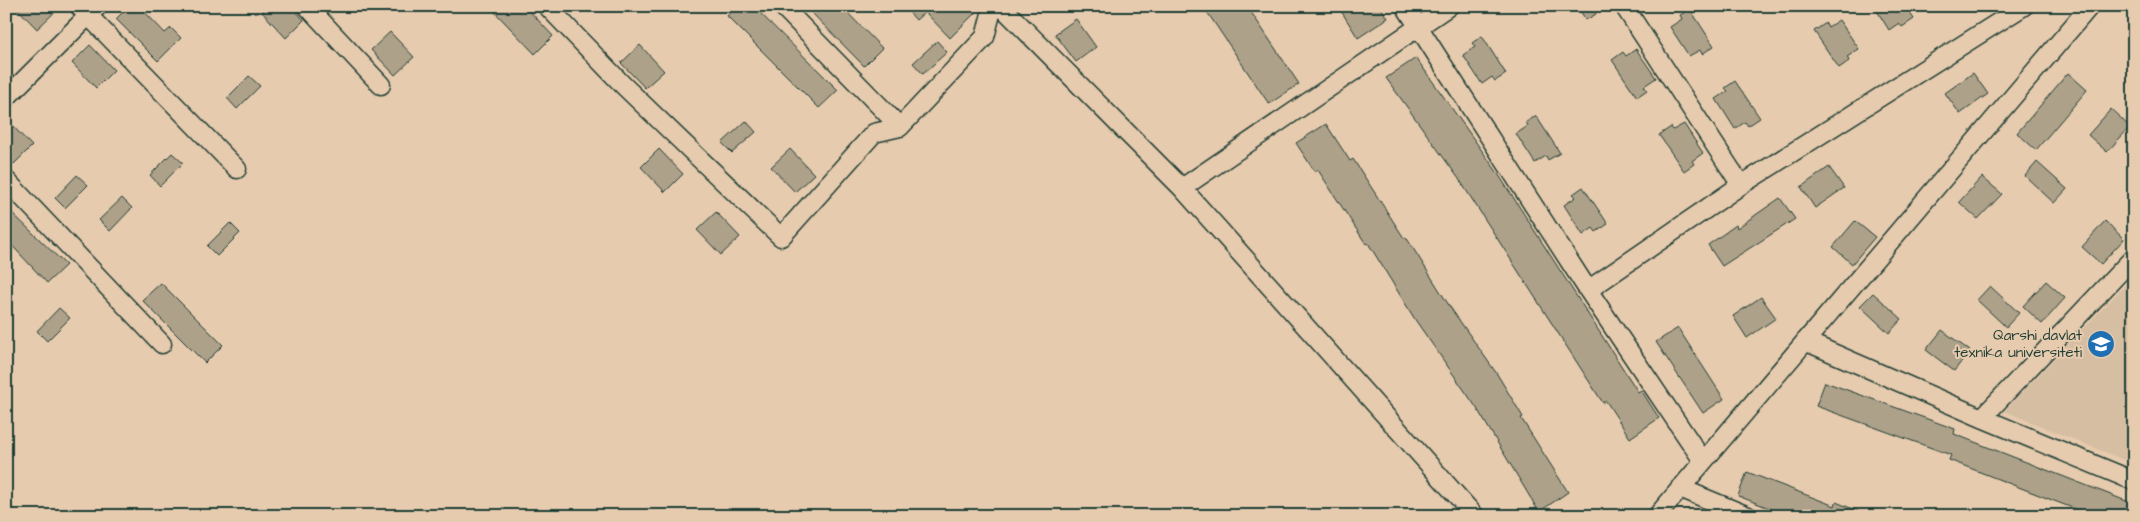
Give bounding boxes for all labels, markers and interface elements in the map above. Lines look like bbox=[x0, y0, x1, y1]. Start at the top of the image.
place label: Qarshi davlat texnika universiteti bbox=[1954, 325, 2083, 363]
school or university icon: Qarshi davlat texnika universiteti bbox=[2086, 329, 2116, 359]

